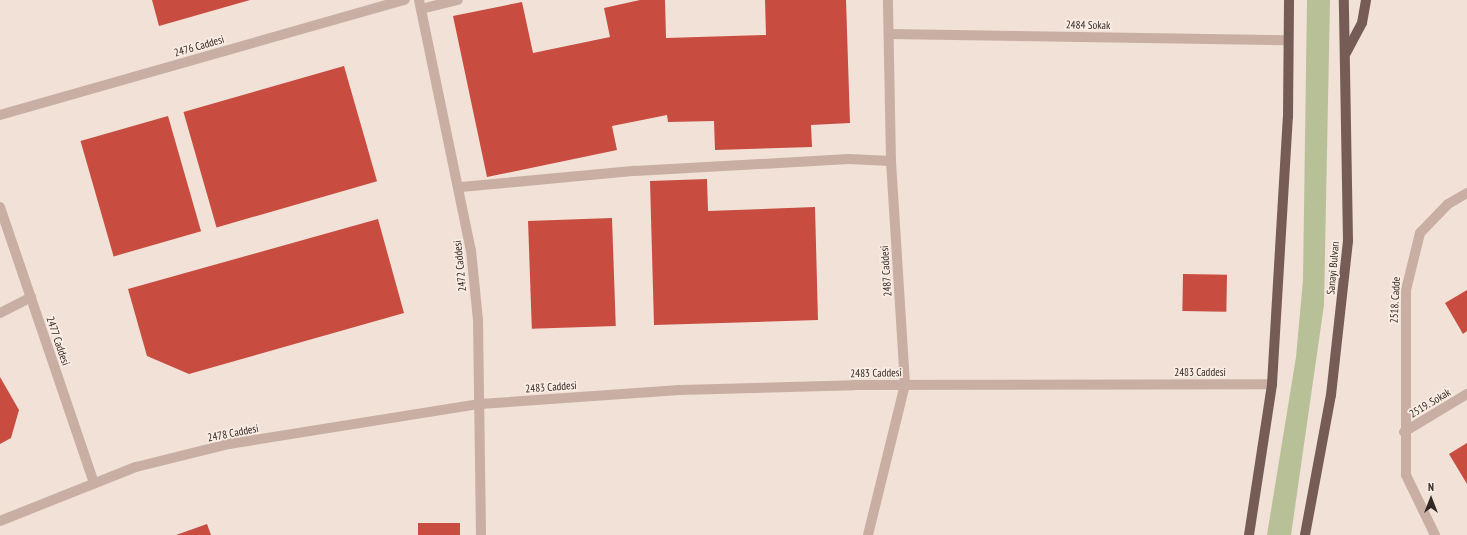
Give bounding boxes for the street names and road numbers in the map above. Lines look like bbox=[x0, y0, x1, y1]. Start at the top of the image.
street label: 2484 Sokak bbox=[1066, 18, 1110, 32]
street label: 2476 Caddesi bbox=[172, 33, 226, 59]
street label: 2472 Caddesi bbox=[451, 240, 469, 292]
street label: Sanayi Bulvarı bbox=[1324, 241, 1342, 295]
street label: 2487 Caddesi bbox=[878, 245, 894, 297]
street label: 2518. Cadde bbox=[1387, 276, 1403, 324]
street label: 2477 Caddesi bbox=[43, 314, 73, 368]
street label: 2483 Caddesi bbox=[1174, 365, 1226, 379]
street label: 2483 Caddesi bbox=[850, 366, 902, 380]
street label: 2483 Caddesi bbox=[525, 379, 577, 395]
street label: 2519. Sokak bbox=[1407, 385, 1453, 421]
street label: 2478 Caddesi bbox=[206, 422, 260, 444]

